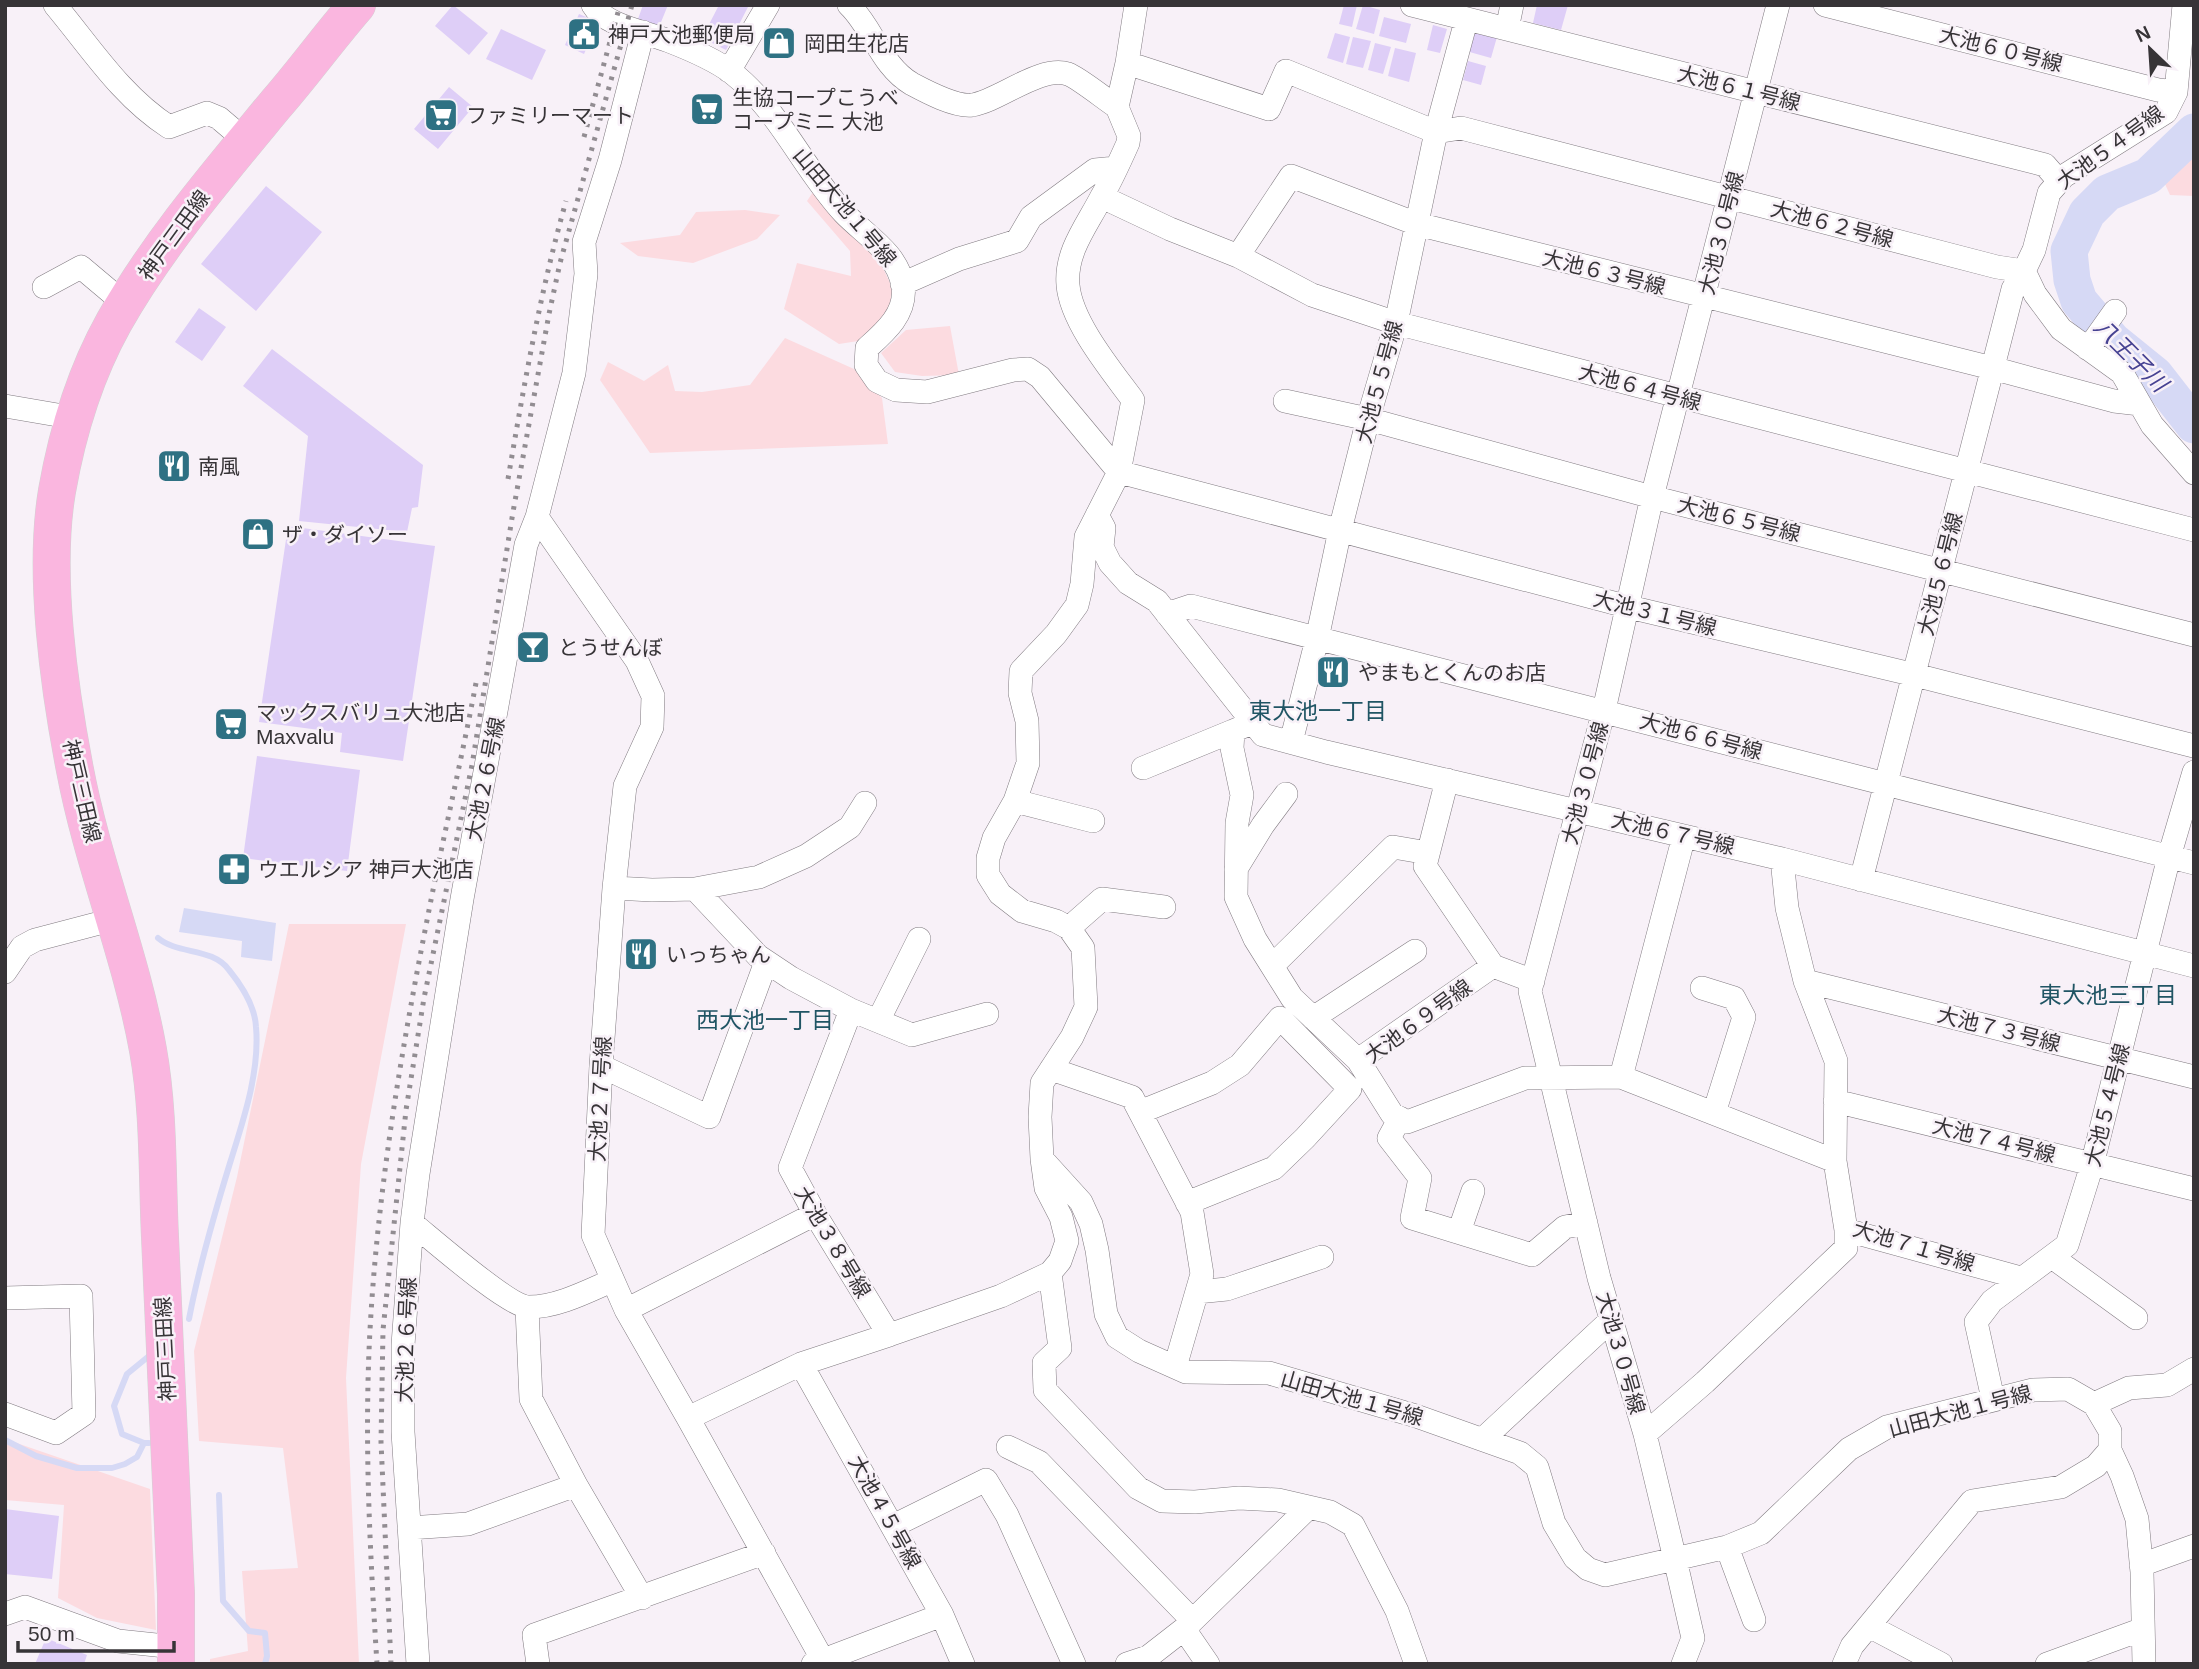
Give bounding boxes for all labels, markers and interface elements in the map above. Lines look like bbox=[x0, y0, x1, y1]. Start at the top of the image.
north arrow bbox=[2115, 14, 2185, 84]
public building icon: 神戸大池郵便局 bbox=[565, 15, 603, 53]
text: N bbox=[2132, 22, 2154, 46]
place label: 神戸大池郵便局 bbox=[608, 23, 755, 46]
street label: 大池６０号線 bbox=[1937, 23, 2065, 75]
shop icon: 岡田生花店 bbox=[760, 24, 798, 62]
place label: 岡田生花店 bbox=[804, 32, 909, 55]
street label: 大池６１号線 bbox=[1675, 62, 1803, 114]
place label: 生協コープこうべ コープミニ 大池 bbox=[732, 86, 899, 133]
supermarket icon: 生協コープこうべ コープミニ 大池 bbox=[688, 90, 726, 128]
supermarket icon: ファミリーマート bbox=[422, 96, 460, 134]
street label: 大池５４号線 bbox=[2052, 101, 2168, 193]
place label: ファミリーマート bbox=[466, 104, 634, 127]
street label: 山田大池１号線 bbox=[789, 143, 901, 271]
street label: 大池３０号線 bbox=[1695, 169, 1747, 297]
street label: 神戸三田線 bbox=[134, 186, 214, 284]
street label: 大池６２号線 bbox=[1768, 197, 1896, 251]
street label: 大池６３号線 bbox=[1540, 246, 1668, 298]
water label: 八王子川 bbox=[2089, 313, 2175, 399]
street label: 大池５５号線 bbox=[1352, 318, 1406, 446]
street label: 大池６４号線 bbox=[1576, 360, 1704, 414]
restaurant icon: 南風 bbox=[155, 447, 193, 485]
place label: 南風 bbox=[198, 455, 240, 478]
street label: 大池６５号線 bbox=[1675, 493, 1803, 545]
street label: 大池５６号線 bbox=[1914, 510, 1966, 638]
shop icon: ザ・ダイソー bbox=[239, 515, 277, 553]
place label: ザ・ダイソー bbox=[282, 523, 408, 546]
street label: 大池３１号線 bbox=[1591, 587, 1719, 639]
bar icon: とうせんぼ bbox=[514, 628, 552, 666]
place label: とうせんぼ bbox=[558, 636, 663, 659]
restaurant icon: やまもとくんのお店 bbox=[1314, 653, 1352, 691]
place label: やまもとくんのお店 bbox=[1358, 661, 1546, 684]
district label: 東大池一丁目 bbox=[1249, 698, 1387, 724]
place label: マックスバリュ大池店 Maxvalu bbox=[256, 701, 465, 748]
supermarket icon: マックスバリュ大池店 Maxvalu bbox=[212, 705, 250, 743]
street label: 大池６６号線 bbox=[1637, 709, 1765, 763]
street label: 大池２６号線 bbox=[462, 715, 508, 843]
street label: 大池３０号線 bbox=[1558, 719, 1612, 847]
street label: 神戸三田線 bbox=[59, 737, 105, 845]
street label: 大池６７号線 bbox=[1609, 808, 1737, 858]
pharmacy icon: ウエルシア 神戸大池店 bbox=[215, 850, 253, 888]
place label: ウエルシア 神戸大池店 bbox=[258, 858, 474, 881]
restaurant icon: いっちゃん bbox=[622, 935, 660, 973]
place label: いっちゃん bbox=[666, 943, 771, 966]
street label: 大池６９号線 bbox=[1360, 975, 1476, 1067]
district label: 東大池三丁目 bbox=[2039, 982, 2177, 1008]
street label: 大池７３号線 bbox=[1935, 1003, 2063, 1055]
district label: 西大池一丁目 bbox=[696, 1007, 834, 1033]
street label: 大池２７号線 bbox=[585, 1035, 615, 1163]
street label: 大池５４号線 bbox=[2081, 1041, 2133, 1169]
street label: 大池７４号線 bbox=[1930, 1114, 2058, 1166]
street label: 大池３８号線 bbox=[791, 1182, 875, 1302]
street label: 大池７１号線 bbox=[1850, 1217, 1978, 1275]
street label: 大池２６号線 bbox=[392, 1277, 420, 1403]
street label: 大池３０号線 bbox=[1593, 1289, 1649, 1417]
street label: 神戸三田線 bbox=[151, 1296, 179, 1402]
street label: 山田大池１号線 bbox=[1278, 1367, 1426, 1429]
street label: 山田大池１号線 bbox=[1886, 1381, 2034, 1441]
street label: 大池４５号線 bbox=[844, 1451, 926, 1573]
scale bar bbox=[18, 1610, 173, 1654]
text: 50 m bbox=[28, 1622, 75, 1645]

